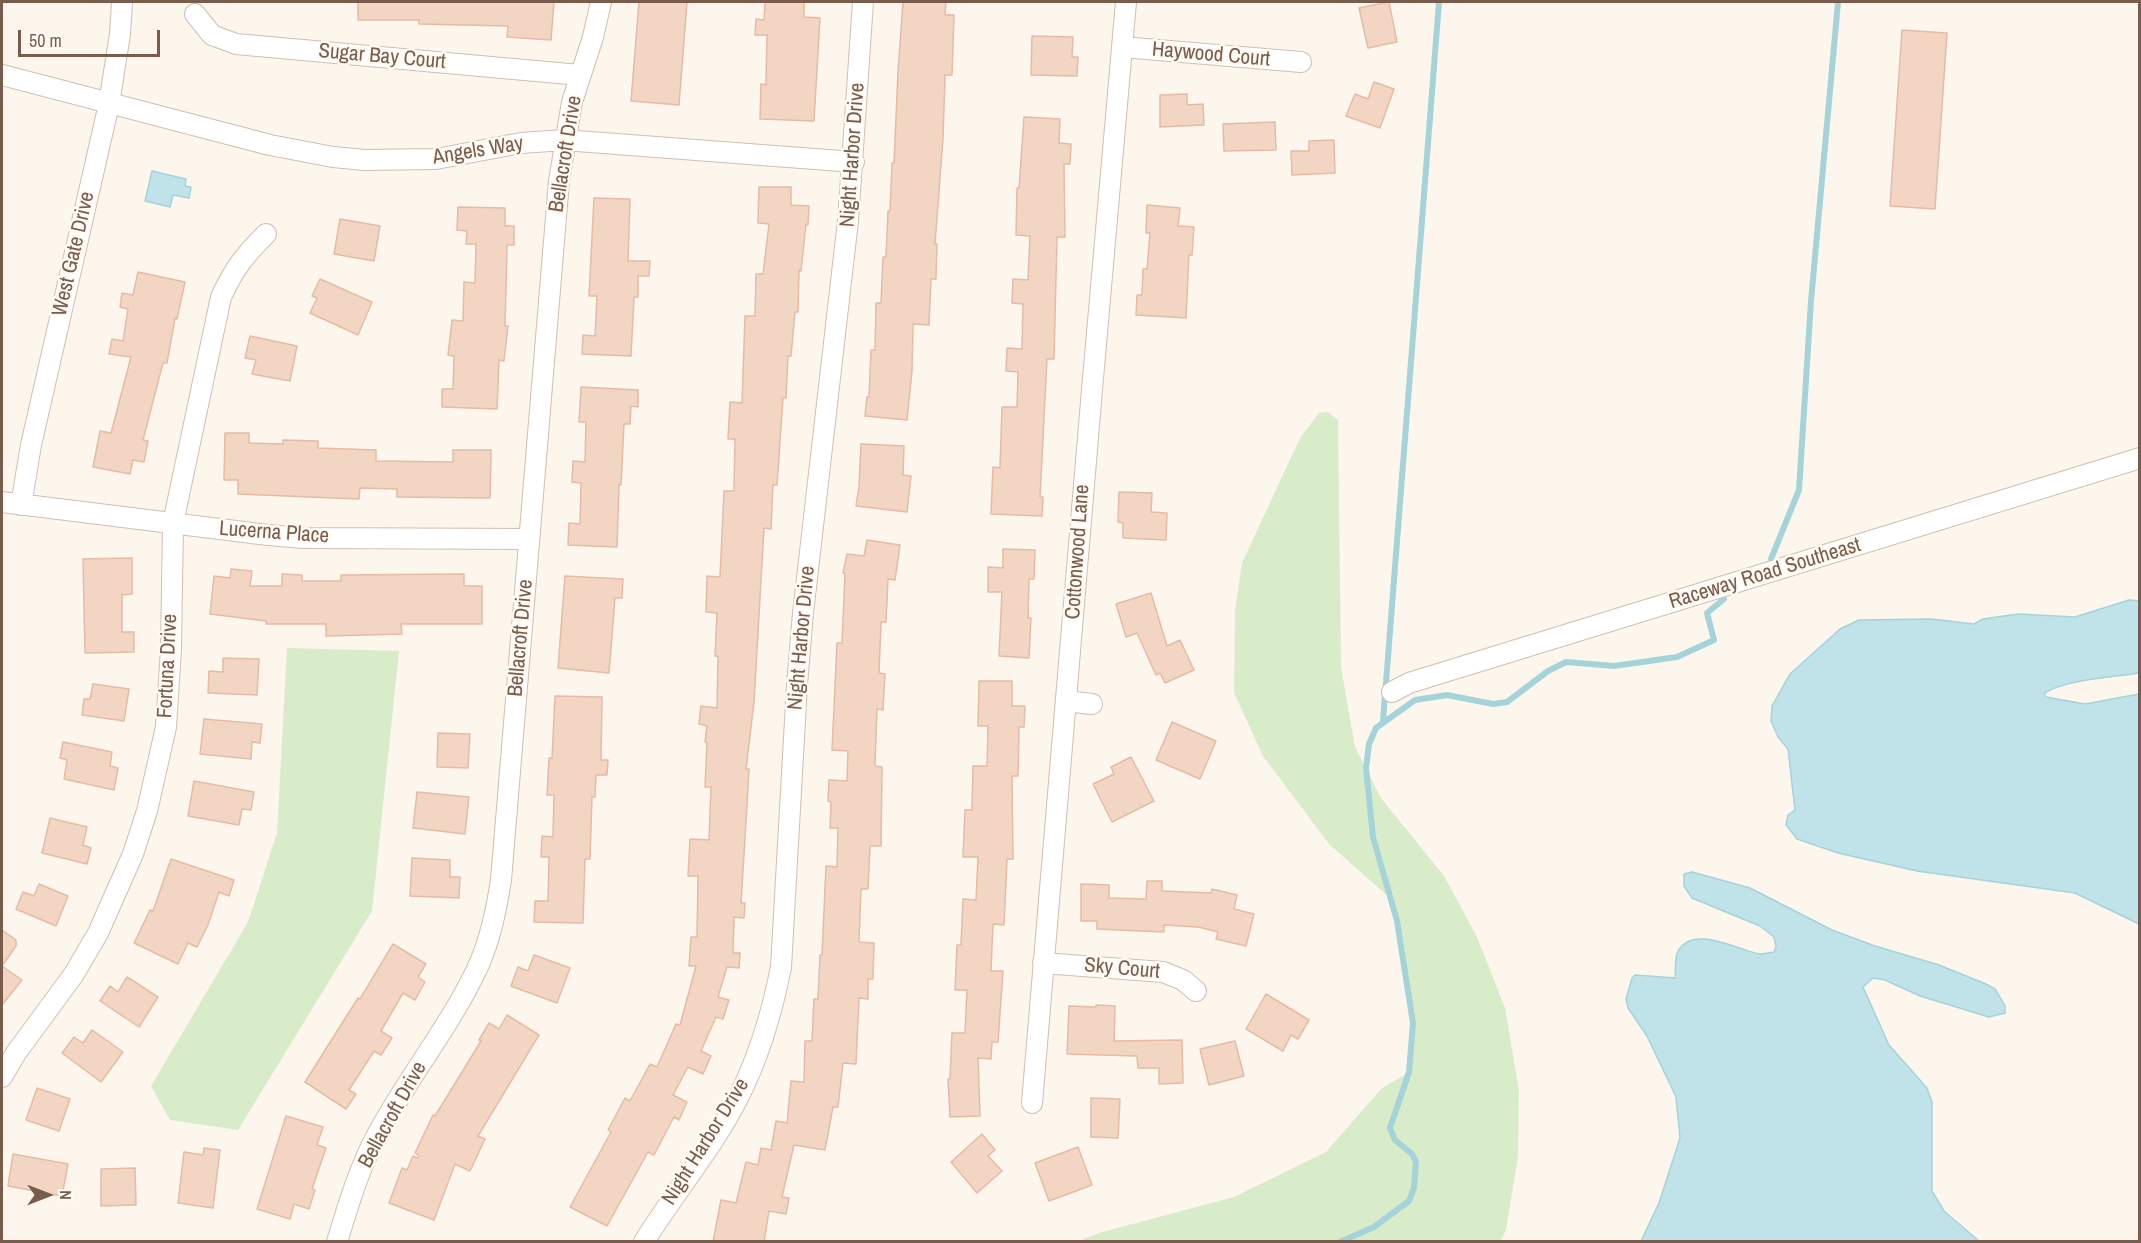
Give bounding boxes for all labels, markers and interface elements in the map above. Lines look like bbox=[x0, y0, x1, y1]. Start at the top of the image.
scale bar bbox=[21, 18, 164, 56]
text: 50 m bbox=[29, 28, 62, 53]
street label: Haywood Court bbox=[1151, 37, 1271, 73]
street label: Sugar Bay Court bbox=[317, 39, 447, 75]
street label: Night Harbor Drive bbox=[835, 82, 871, 228]
street label: Bellacroft Drive bbox=[544, 94, 588, 214]
street label: Angels Way bbox=[431, 131, 525, 171]
street label: West Gate Drive bbox=[47, 189, 101, 319]
street label: Cottonwood Lane bbox=[1061, 484, 1095, 620]
street label: Lucerna Place bbox=[218, 517, 330, 549]
street label: Raceway Road Southeast bbox=[1666, 533, 1864, 615]
street label: Night Harbor Drive bbox=[783, 565, 821, 711]
street label: Bellacroft Drive bbox=[503, 578, 539, 698]
street label: Fortuna Drive bbox=[153, 613, 183, 719]
street label: Sky Court bbox=[1083, 953, 1161, 985]
street label: Bellacroft Drive bbox=[353, 1057, 433, 1173]
street label: Night Harbor Drive bbox=[657, 1074, 755, 1210]
north arrow bbox=[18, 1165, 78, 1225]
text: N bbox=[55, 1190, 77, 1200]

